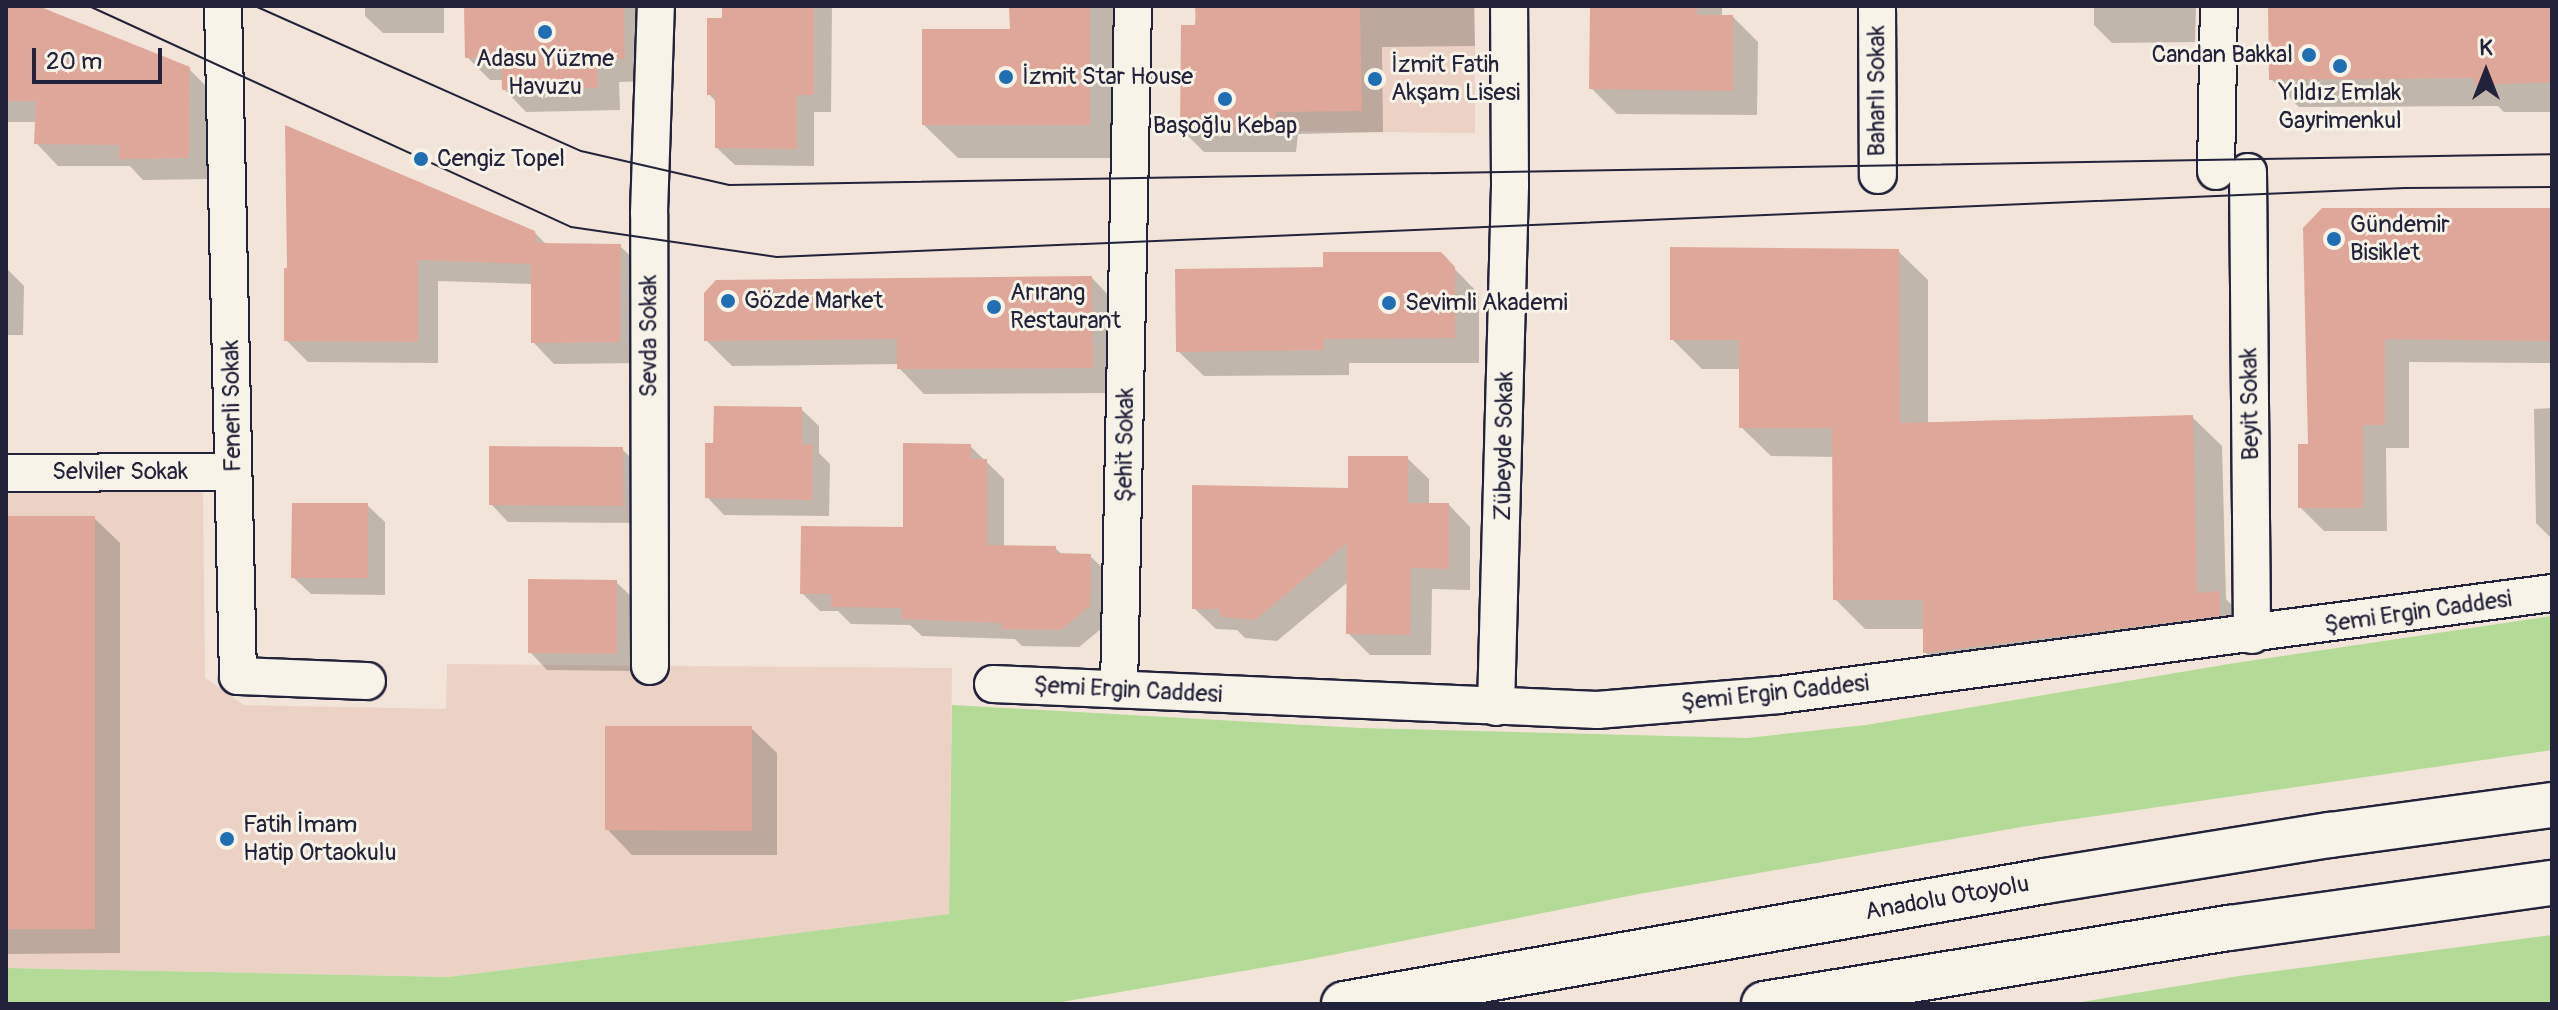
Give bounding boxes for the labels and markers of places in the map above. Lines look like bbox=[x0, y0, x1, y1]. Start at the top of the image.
marker: Adasu Yüzme Havuzu bbox=[536, 23, 554, 41]
place label: Candan Bakkal bbox=[2152, 41, 2293, 69]
place label: Adasu Yüzme Havuzu bbox=[476, 45, 614, 101]
marker: Candan Bakkal bbox=[2300, 46, 2318, 64]
place label: İzmit Fatih Akşam Lisesi bbox=[1391, 51, 1520, 107]
marker: Yıldız Emlak Gayrimenkul bbox=[2331, 57, 2349, 75]
place label: İzmit Star House bbox=[1022, 63, 1193, 91]
marker: İzmit Star House bbox=[997, 68, 1015, 86]
marker: İzmit Fatih Akşam Lisesi bbox=[1366, 70, 1384, 88]
place label: Yıldız Emlak Gayrimenkul bbox=[2278, 79, 2402, 135]
marker: Başoğlu Kebap bbox=[1216, 90, 1234, 108]
place label: Başoğlu Kebap bbox=[1153, 112, 1297, 140]
place label: Cengiz Topel bbox=[437, 145, 565, 173]
marker: Cengiz Topel bbox=[412, 150, 430, 168]
place label: Gündemir Bisiklet bbox=[2350, 211, 2450, 267]
marker: Gündemir Bisiklet bbox=[2325, 230, 2343, 248]
place label: Arırang Restaurant bbox=[1010, 279, 1121, 335]
place label: Gözde Market bbox=[744, 287, 883, 315]
place label: Sevimli Akademi bbox=[1405, 289, 1568, 317]
marker: Gözde Market bbox=[719, 292, 737, 310]
marker: Sevimli Akademi bbox=[1380, 294, 1398, 312]
marker: Arırang Restaurant bbox=[985, 298, 1003, 316]
place label: Fatih İmam Hatip Ortaokulu bbox=[243, 811, 397, 867]
marker: Fatih İmam Hatip Ortaokulu bbox=[218, 830, 236, 848]

